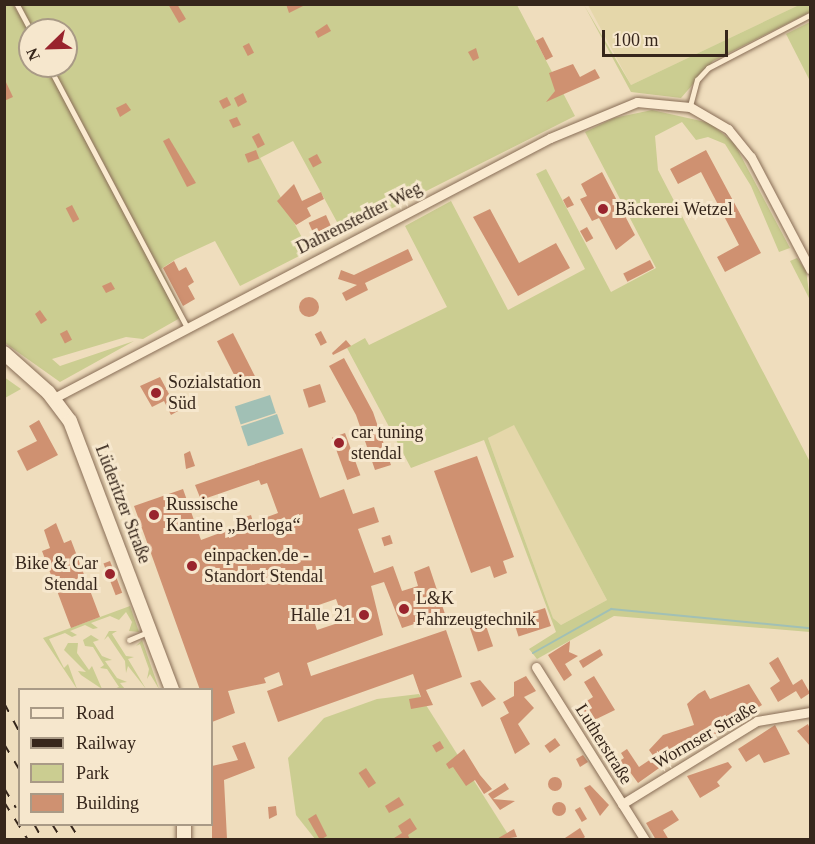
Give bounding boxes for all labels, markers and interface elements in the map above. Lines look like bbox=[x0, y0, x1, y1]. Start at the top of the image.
north arrow bbox=[18, 18, 78, 78]
scale bar bbox=[605, 18, 731, 56]
text: 100 m bbox=[613, 30, 659, 50]
text: N bbox=[23, 46, 43, 63]
street label: Dahrenstedter Weg bbox=[293, 177, 425, 259]
place label: Bäckerei Wetzel bbox=[615, 198, 733, 220]
marker: Bäckerei Wetzel bbox=[596, 202, 610, 216]
place label: Sozialstation Süd bbox=[168, 372, 261, 415]
marker: Sozialstation Süd bbox=[149, 386, 163, 400]
place label: car tuning stendal bbox=[351, 422, 423, 464]
marker: car tuning stendal bbox=[332, 436, 346, 450]
street label: Lüderitzer Straße bbox=[90, 442, 156, 566]
place label: Russische Kantine „Berloga“ bbox=[166, 494, 300, 536]
marker: Russische Kantine „Berloga“ bbox=[147, 508, 161, 522]
place label: einpacken.de - Standort Stendal bbox=[204, 545, 323, 588]
place label: Bike & Car Stendal bbox=[15, 553, 98, 596]
marker: einpacken.de - Standort Stendal bbox=[185, 559, 199, 573]
marker: Bike & Car Stendal bbox=[103, 567, 117, 581]
place label: L&K Fahrzeugtechnik bbox=[416, 588, 536, 630]
marker: L&K Fahrzeugtechnik bbox=[397, 602, 411, 616]
place label: Halle 21 bbox=[291, 604, 352, 626]
marker: Halle 21 bbox=[357, 608, 371, 622]
legend bbox=[18, 688, 213, 826]
street label: Wormser Straße bbox=[649, 697, 761, 773]
street label: Lutherstraße bbox=[571, 700, 637, 788]
text: Road bbox=[76, 703, 114, 723]
text: Railway bbox=[76, 733, 136, 753]
text: Park bbox=[76, 763, 109, 783]
text: Building bbox=[76, 793, 139, 813]

